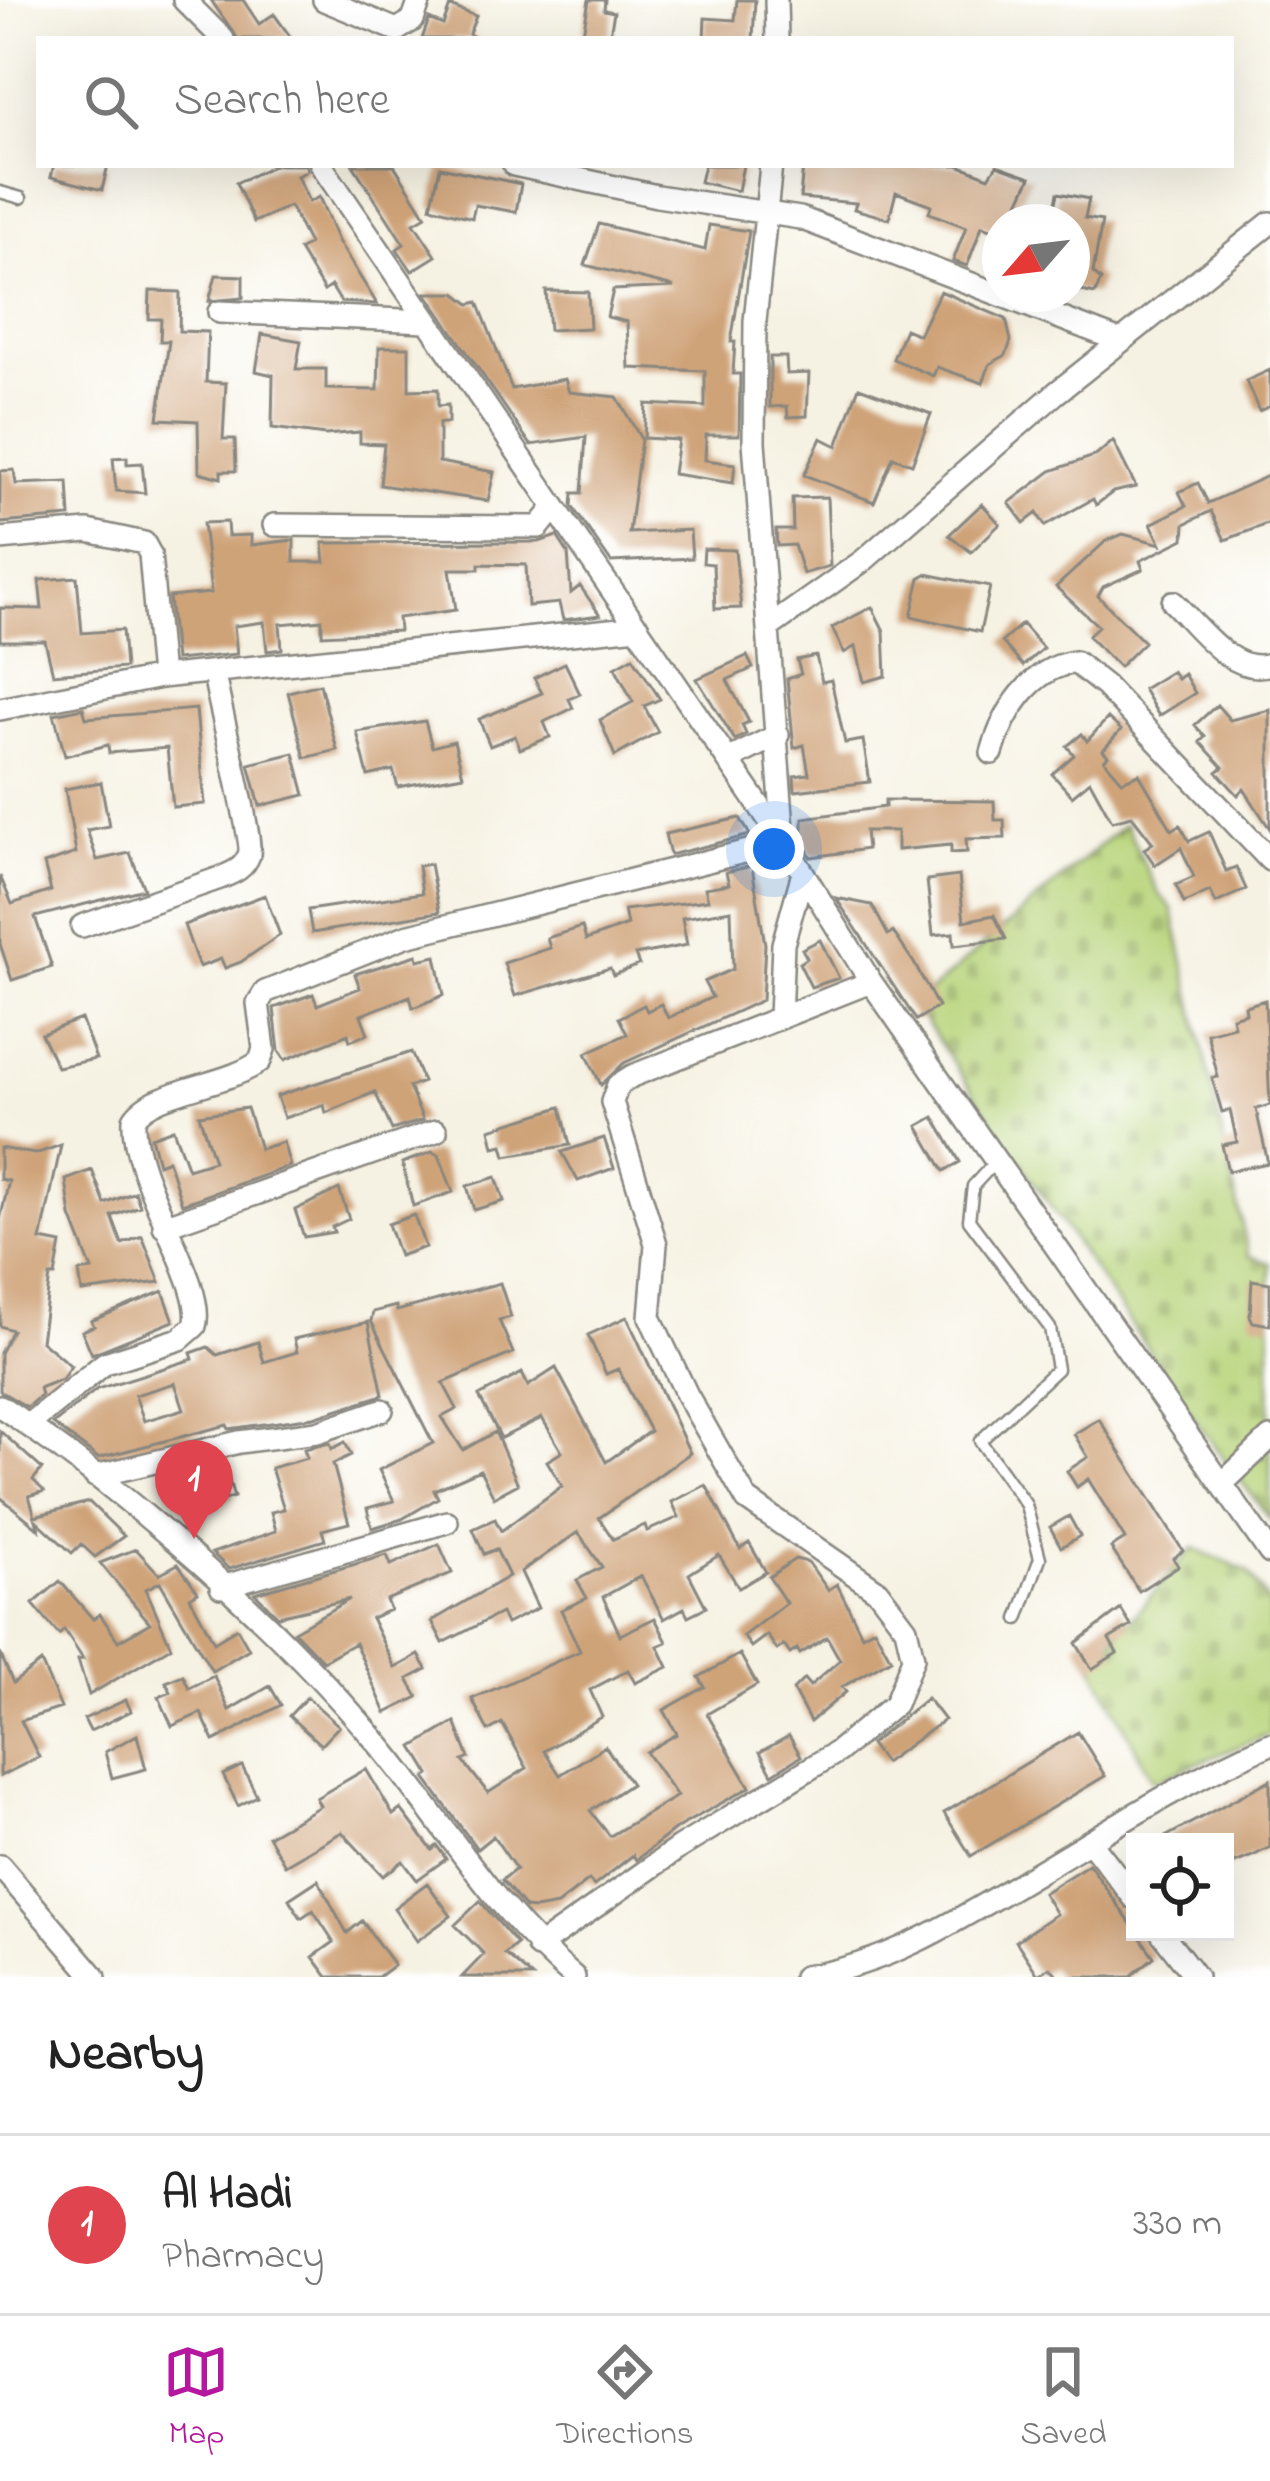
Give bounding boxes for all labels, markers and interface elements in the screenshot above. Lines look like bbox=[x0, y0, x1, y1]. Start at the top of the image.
search box bbox=[36, 36, 1234, 168]
icon: search bbox=[78, 69, 144, 135]
text: Search here bbox=[174, 69, 390, 135]
north arrow bbox=[982, 204, 1090, 312]
your location bbox=[744, 819, 804, 879]
pin: 1 bbox=[155, 1440, 233, 1539]
map controls bbox=[1126, 1833, 1234, 1941]
button: locate bbox=[1126, 1833, 1234, 1941]
text: Nearby bbox=[48, 2018, 204, 2093]
text: Al Hadi bbox=[162, 2163, 292, 2229]
text: 1 bbox=[81, 2196, 93, 2253]
text: 330 m bbox=[1133, 2196, 1222, 2253]
text: Pharmacy bbox=[162, 2229, 324, 2286]
tab: Map bbox=[163, 2339, 229, 2459]
tab: Directions bbox=[556, 2339, 694, 2459]
tab: Saved bbox=[1020, 2339, 1107, 2459]

